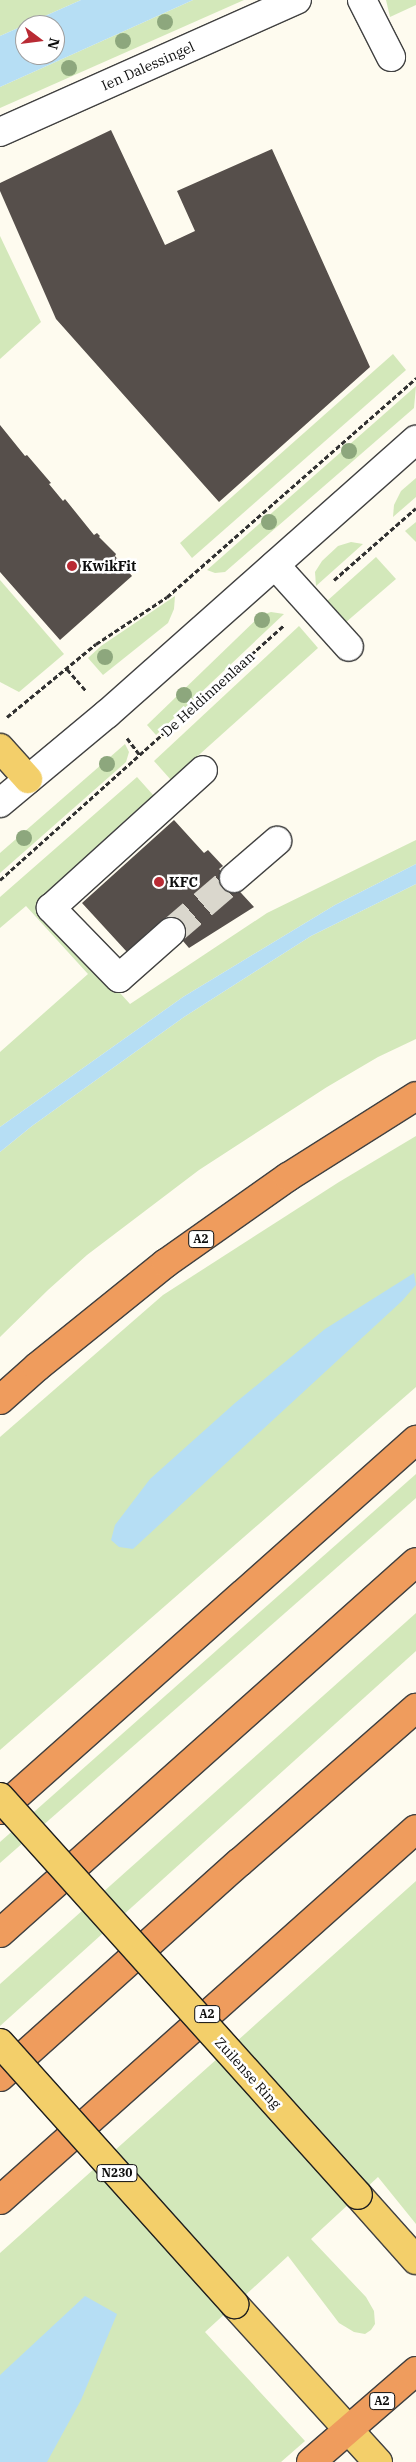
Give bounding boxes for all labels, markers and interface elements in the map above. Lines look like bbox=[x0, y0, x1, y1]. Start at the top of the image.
north arrow bbox=[15, 15, 65, 65]
text: N bbox=[43, 36, 64, 51]
street label: Ien Dalessingel bbox=[99, 38, 197, 94]
place label: KwikFit bbox=[82, 558, 136, 574]
marker: KwikFit bbox=[66, 560, 78, 572]
street label: De Heldinnenlaan bbox=[158, 648, 258, 740]
place label: KFC bbox=[169, 874, 198, 890]
marker: KFC bbox=[153, 876, 165, 888]
road number: A2 bbox=[187, 1230, 215, 1248]
road number: A2 bbox=[193, 2005, 221, 2024]
street label: Zuilense Ring bbox=[211, 2034, 285, 2112]
road number: N230 bbox=[96, 2164, 138, 2182]
road number: A2 bbox=[368, 2392, 396, 2410]

